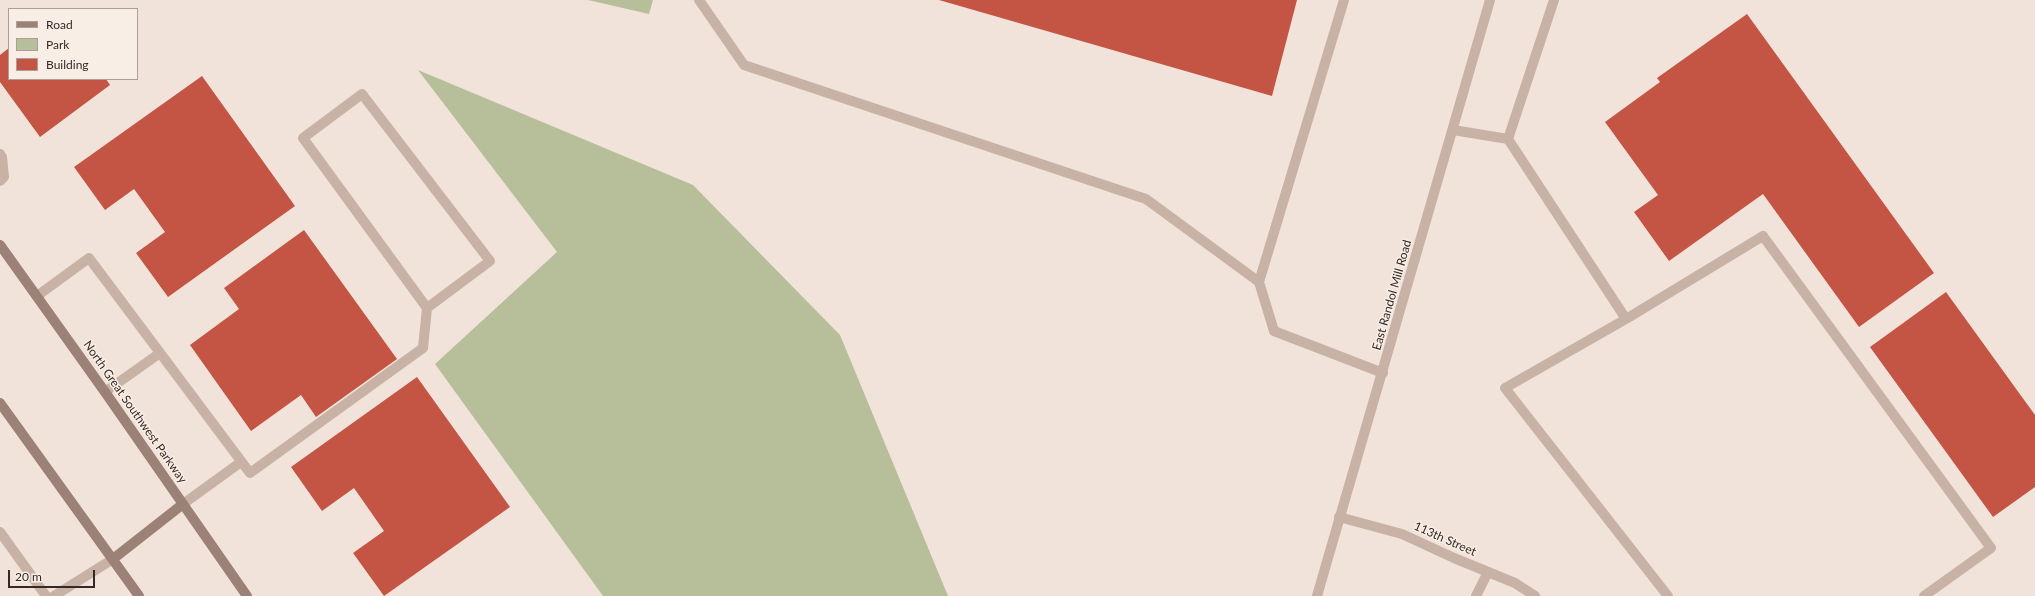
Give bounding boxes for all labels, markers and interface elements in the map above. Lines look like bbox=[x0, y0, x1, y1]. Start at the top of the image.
legend bbox=[8, 8, 138, 80]
text: Road bbox=[46, 17, 73, 32]
text: Park bbox=[46, 37, 69, 52]
text: Building bbox=[46, 57, 89, 72]
street label: East Randol Mill Road bbox=[1369, 238, 1415, 352]
street label: North Great Southwest Parkway bbox=[80, 338, 190, 486]
street label: 113th Street bbox=[1412, 519, 1478, 559]
scale bar bbox=[10, 562, 97, 588]
text: 20 m bbox=[15, 569, 42, 584]

